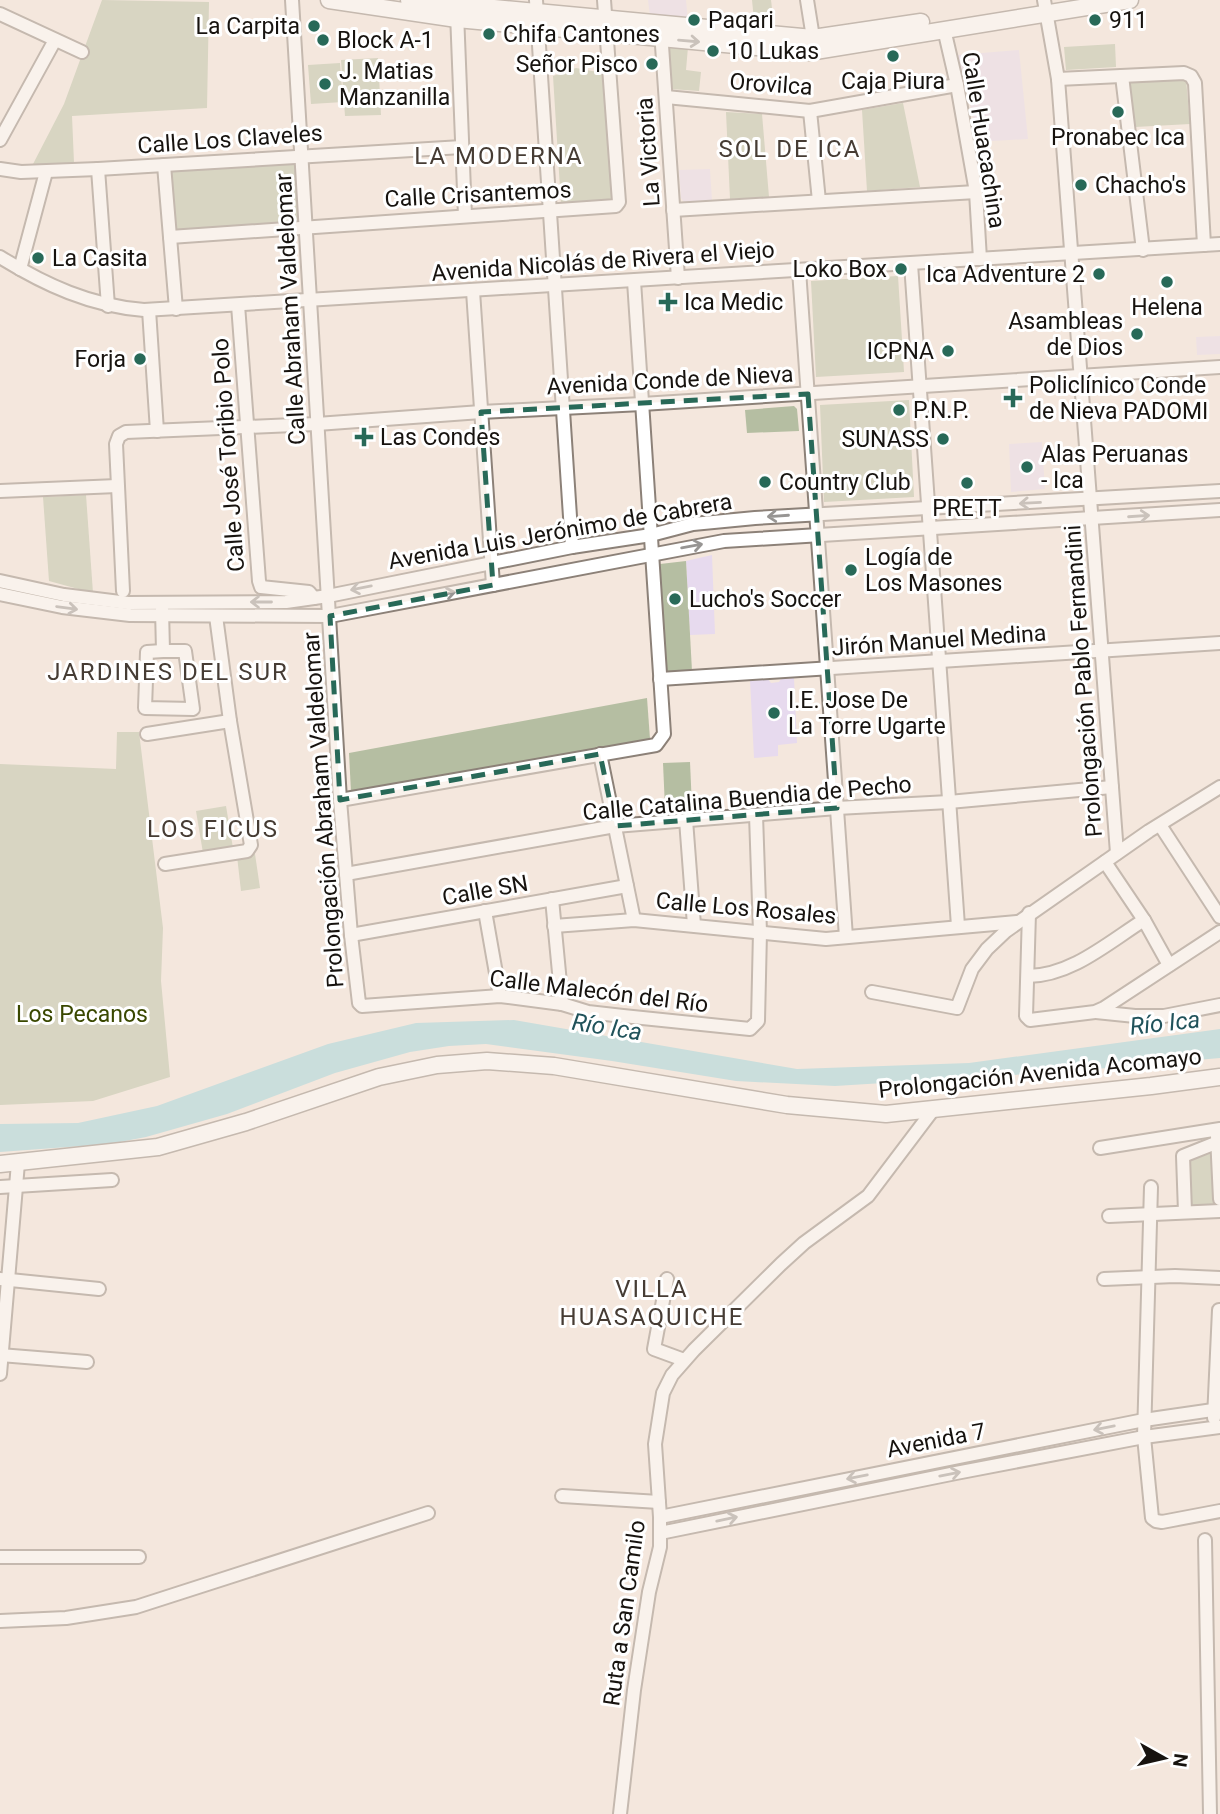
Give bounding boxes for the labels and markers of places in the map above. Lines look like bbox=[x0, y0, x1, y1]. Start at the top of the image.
place label: Paqari bbox=[708, 7, 774, 34]
place label: 911 bbox=[1109, 7, 1148, 34]
marker: Paqari bbox=[686, 12, 702, 28]
marker: 911 bbox=[1087, 12, 1103, 28]
place label: La Carpita bbox=[196, 13, 300, 40]
marker: La Carpita bbox=[306, 18, 322, 34]
place label: Chifa Cantones bbox=[503, 21, 660, 48]
marker: Chifa Cantones bbox=[481, 26, 497, 42]
place label: Block A-1 bbox=[337, 27, 434, 54]
marker: Block A-1 bbox=[315, 32, 331, 48]
place label: 10 Lukas bbox=[727, 38, 819, 65]
marker: 10 Lukas bbox=[705, 43, 721, 59]
marker: Caja Piura bbox=[885, 48, 901, 64]
place label: Señor Pisco bbox=[516, 51, 638, 78]
marker: Señor Pisco bbox=[644, 56, 660, 72]
place label: J. Matias Manzanilla bbox=[339, 58, 450, 111]
place label: Caja Piura bbox=[841, 68, 945, 95]
marker: J. Matias Manzanilla bbox=[317, 76, 333, 92]
marker: Pronabec Ica bbox=[1110, 104, 1126, 120]
place label: Pronabec Ica bbox=[1051, 124, 1185, 151]
place label: Chacho's bbox=[1095, 172, 1186, 199]
marker: Chacho's bbox=[1073, 177, 1089, 193]
place label: La Casita bbox=[52, 245, 148, 272]
marker: La Casita bbox=[30, 250, 46, 266]
place label: Loko Box bbox=[792, 256, 887, 283]
marker: Loko Box bbox=[893, 261, 909, 277]
place label: Ica Adventure 2 bbox=[926, 261, 1085, 288]
marker: Ica Adventure 2 bbox=[1091, 266, 1107, 282]
marker: Helena bbox=[1159, 274, 1175, 290]
place label: Ica Medic bbox=[684, 289, 783, 316]
marker: Ica Medic bbox=[658, 292, 678, 312]
place label: Helena bbox=[1131, 294, 1203, 321]
place label: Asambleas de Dios bbox=[1008, 308, 1123, 361]
marker: Asambleas de Dios bbox=[1129, 326, 1145, 342]
place label: ICPNA bbox=[867, 338, 934, 365]
marker: ICPNA bbox=[940, 343, 956, 359]
place label: Forja bbox=[75, 346, 126, 373]
marker: Forja bbox=[132, 351, 148, 367]
place label: Policlínico Conde de Nieva PADOMI bbox=[1029, 372, 1208, 425]
marker: Policlínico Conde de Nieva PADOMI bbox=[1003, 388, 1023, 408]
place label: P.N.P. bbox=[913, 397, 969, 424]
marker: P.N.P. bbox=[891, 402, 907, 418]
place label: Las Condes bbox=[380, 424, 500, 451]
place label: SUNASS bbox=[842, 426, 929, 453]
marker: Las Condes bbox=[354, 427, 374, 447]
marker: SUNASS bbox=[935, 431, 951, 447]
place label: Alas Peruanas - Ica bbox=[1041, 441, 1188, 494]
marker: Alas Peruanas - Ica bbox=[1019, 459, 1035, 475]
place label: Country Club bbox=[779, 469, 911, 496]
marker: Country Club bbox=[757, 474, 773, 490]
marker: PRETT bbox=[959, 475, 975, 491]
place label: PRETT bbox=[932, 495, 1002, 522]
place label: Logía de Los Masones bbox=[865, 544, 1002, 597]
marker: Logía de Los Masones bbox=[843, 562, 859, 578]
place label: Lucho's Soccer bbox=[689, 586, 842, 613]
marker: Lucho's Soccer bbox=[667, 591, 683, 607]
place label: I.E. Jose De La Torre Ugarte bbox=[788, 687, 946, 740]
marker: I.E. Jose De La Torre Ugarte bbox=[766, 705, 782, 721]

